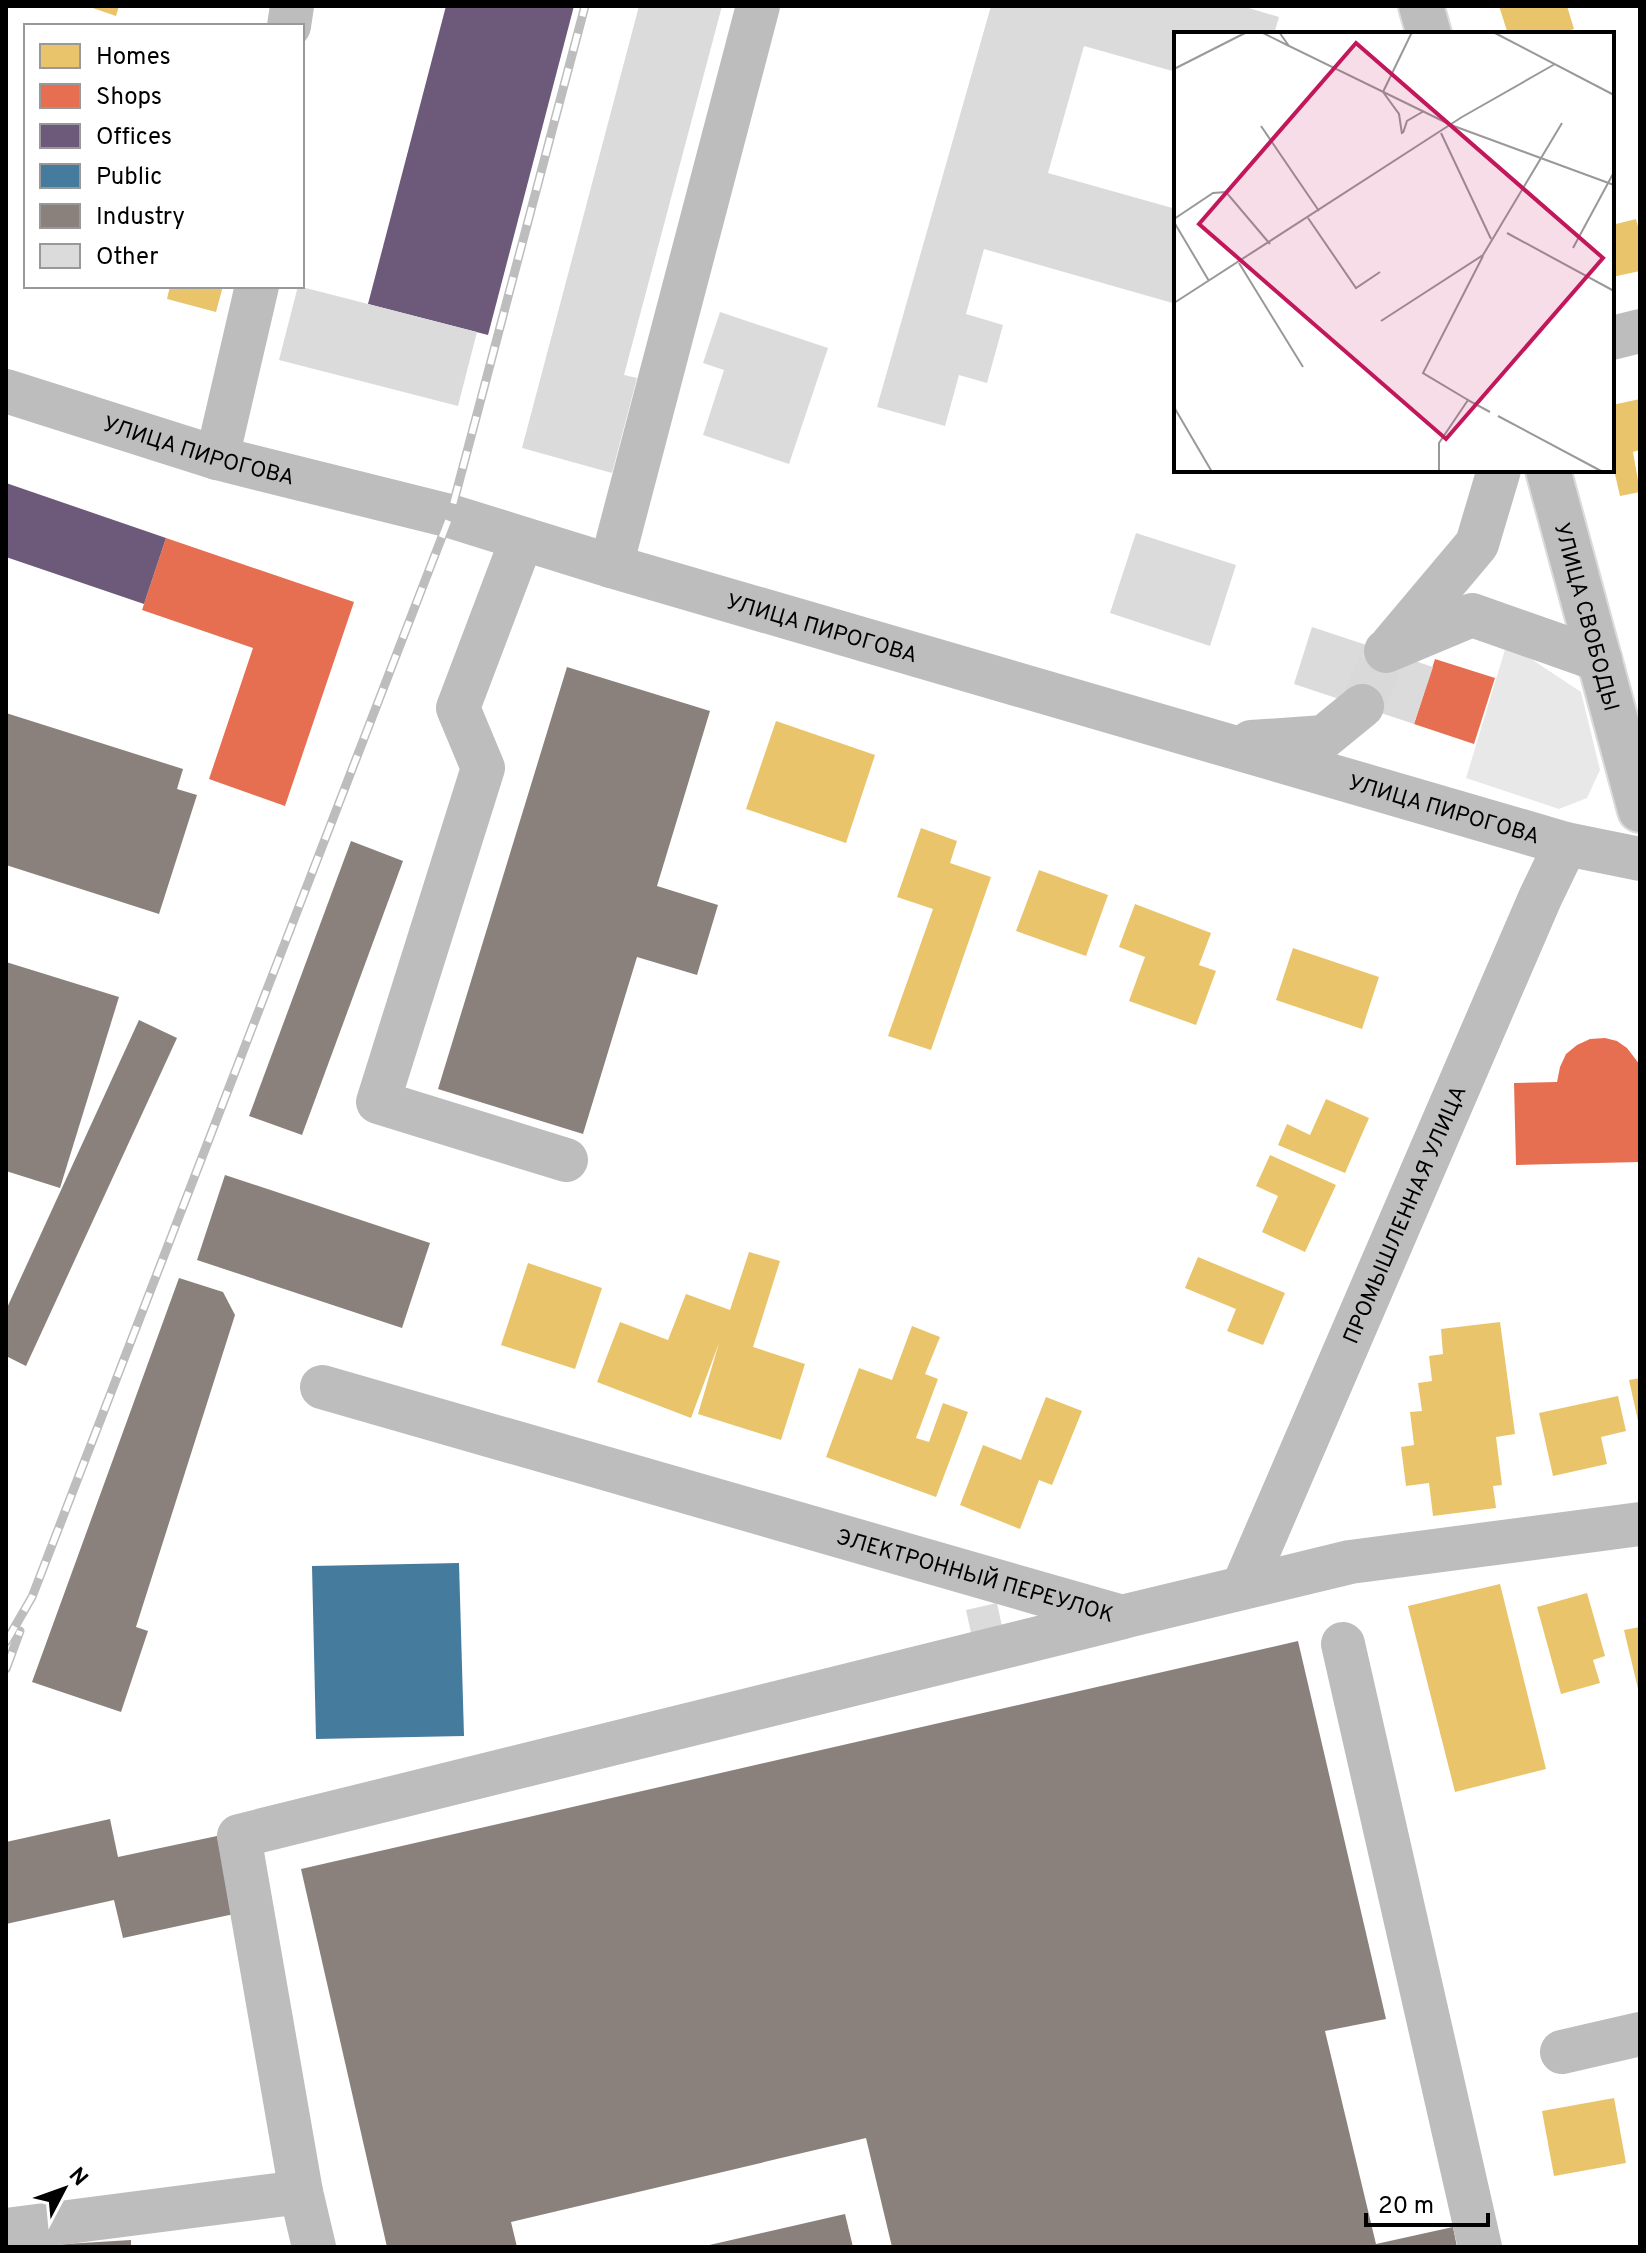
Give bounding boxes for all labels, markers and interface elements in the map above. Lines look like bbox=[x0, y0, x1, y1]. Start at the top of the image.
legend bbox=[24, 24, 304, 288]
inset map bbox=[1174, 32, 1614, 472]
text: Homes bbox=[96, 43, 171, 73]
text: Shops bbox=[96, 83, 162, 113]
text: Offices bbox=[96, 123, 172, 153]
text: Public bbox=[96, 163, 162, 193]
text: Industry bbox=[96, 203, 185, 233]
text: Other bbox=[96, 243, 158, 273]
street label: УЛИЦА ПИРОГОВА bbox=[99, 412, 297, 493]
street label: УЛИЦА СВОБОДЫ bbox=[1547, 520, 1624, 715]
street label: УЛИЦА ПИРОГОВА bbox=[723, 589, 920, 670]
street label: УЛИЦА ПИРОГОВА bbox=[1345, 770, 1542, 852]
street label: ПРОМЫШЛЕННАЯ УЛИЦА bbox=[1338, 1082, 1474, 1348]
street label: ЭЛЕКТРОННЫЙ ПЕРЕУЛОК bbox=[833, 1525, 1117, 1630]
north arrow bbox=[24, 2149, 104, 2229]
text: N bbox=[62, 2163, 93, 2192]
scale bar bbox=[1366, 2177, 1488, 2227]
text: 20 m bbox=[1378, 2192, 1434, 2222]

